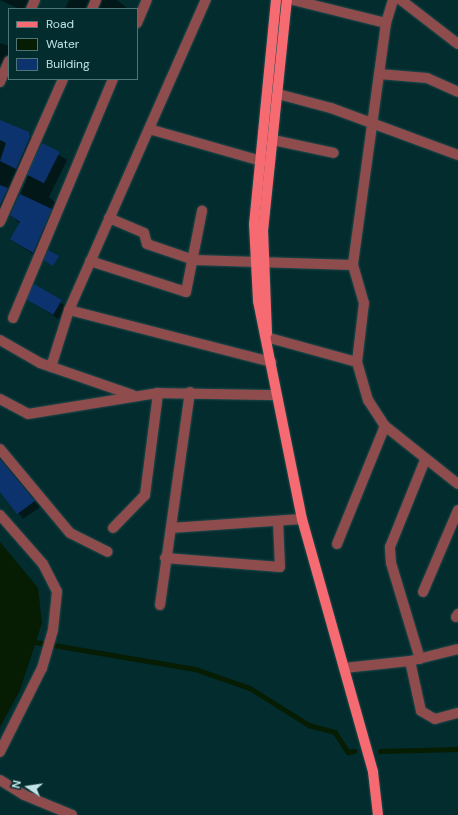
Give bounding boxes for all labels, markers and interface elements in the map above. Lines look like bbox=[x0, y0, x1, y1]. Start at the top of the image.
legend bbox=[8, 8, 138, 80]
text: Road bbox=[46, 16, 74, 32]
text: Water bbox=[46, 36, 79, 52]
text: Building bbox=[46, 56, 90, 72]
north arrow bbox=[8, 767, 48, 807]
text: N bbox=[9, 779, 24, 790]

